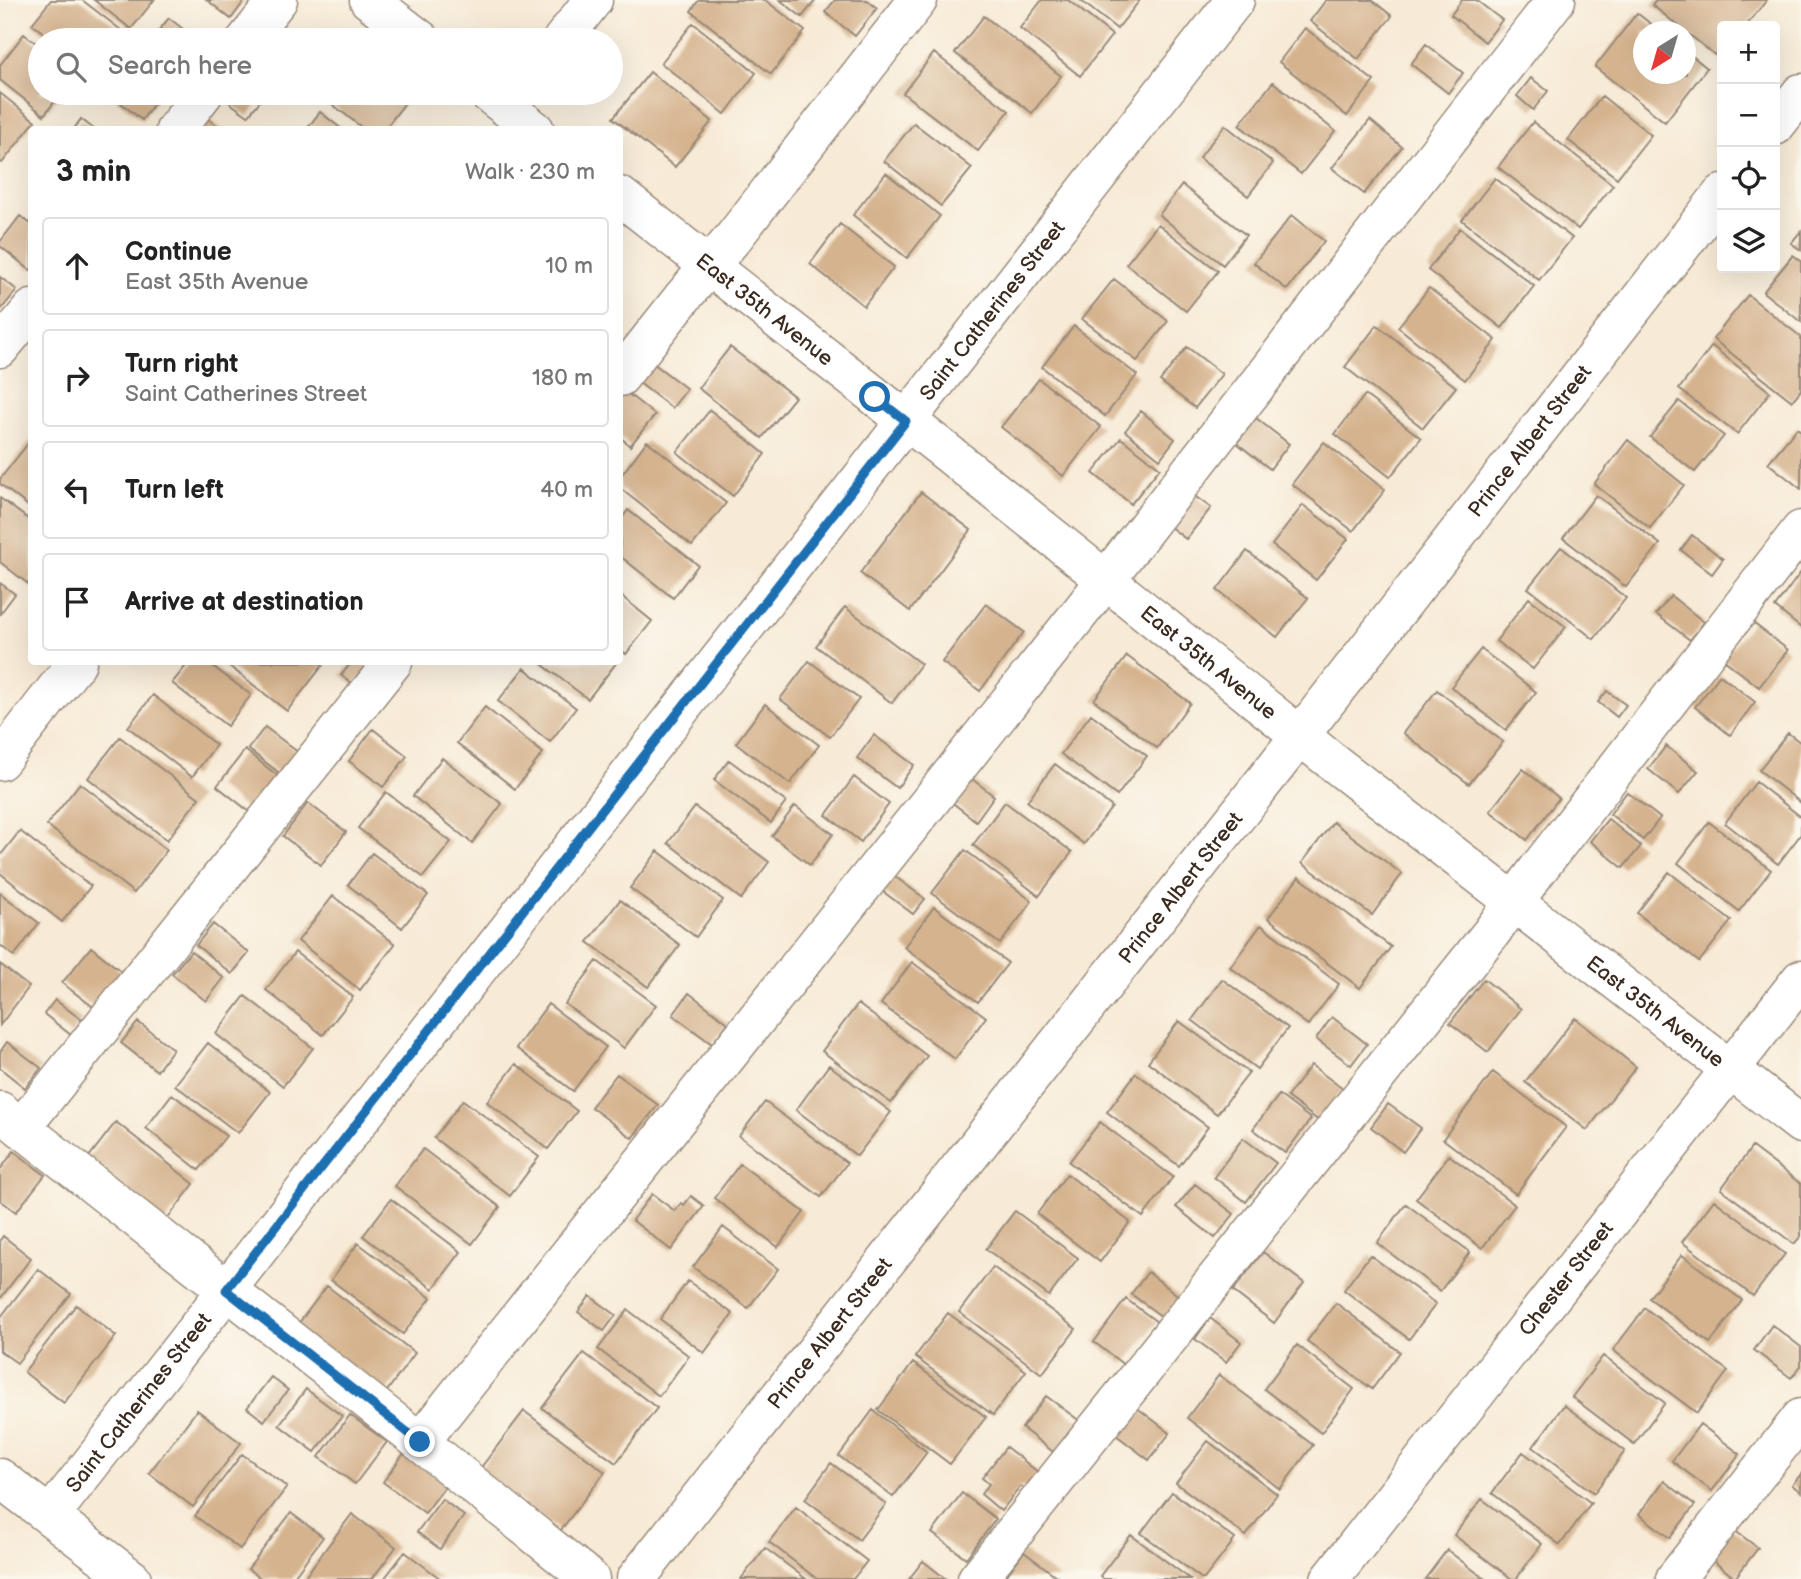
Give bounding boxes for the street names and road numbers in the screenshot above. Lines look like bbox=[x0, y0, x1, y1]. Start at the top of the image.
street label: Saint Catherines Street bbox=[914, 215, 1070, 405]
street label: East 35th Avenue bbox=[691, 248, 838, 371]
street label: Prince Albert Street bbox=[1463, 359, 1597, 522]
street label: East 35th Avenue bbox=[1135, 600, 1282, 725]
street label: Prince Albert Street bbox=[1113, 806, 1248, 968]
street label: East 35th Avenue bbox=[1582, 950, 1729, 1073]
street label: Chester Street bbox=[1513, 1216, 1619, 1341]
street label: Prince Albert Street bbox=[762, 1252, 897, 1414]
street label: Saint Catherines Street bbox=[61, 1307, 217, 1497]

